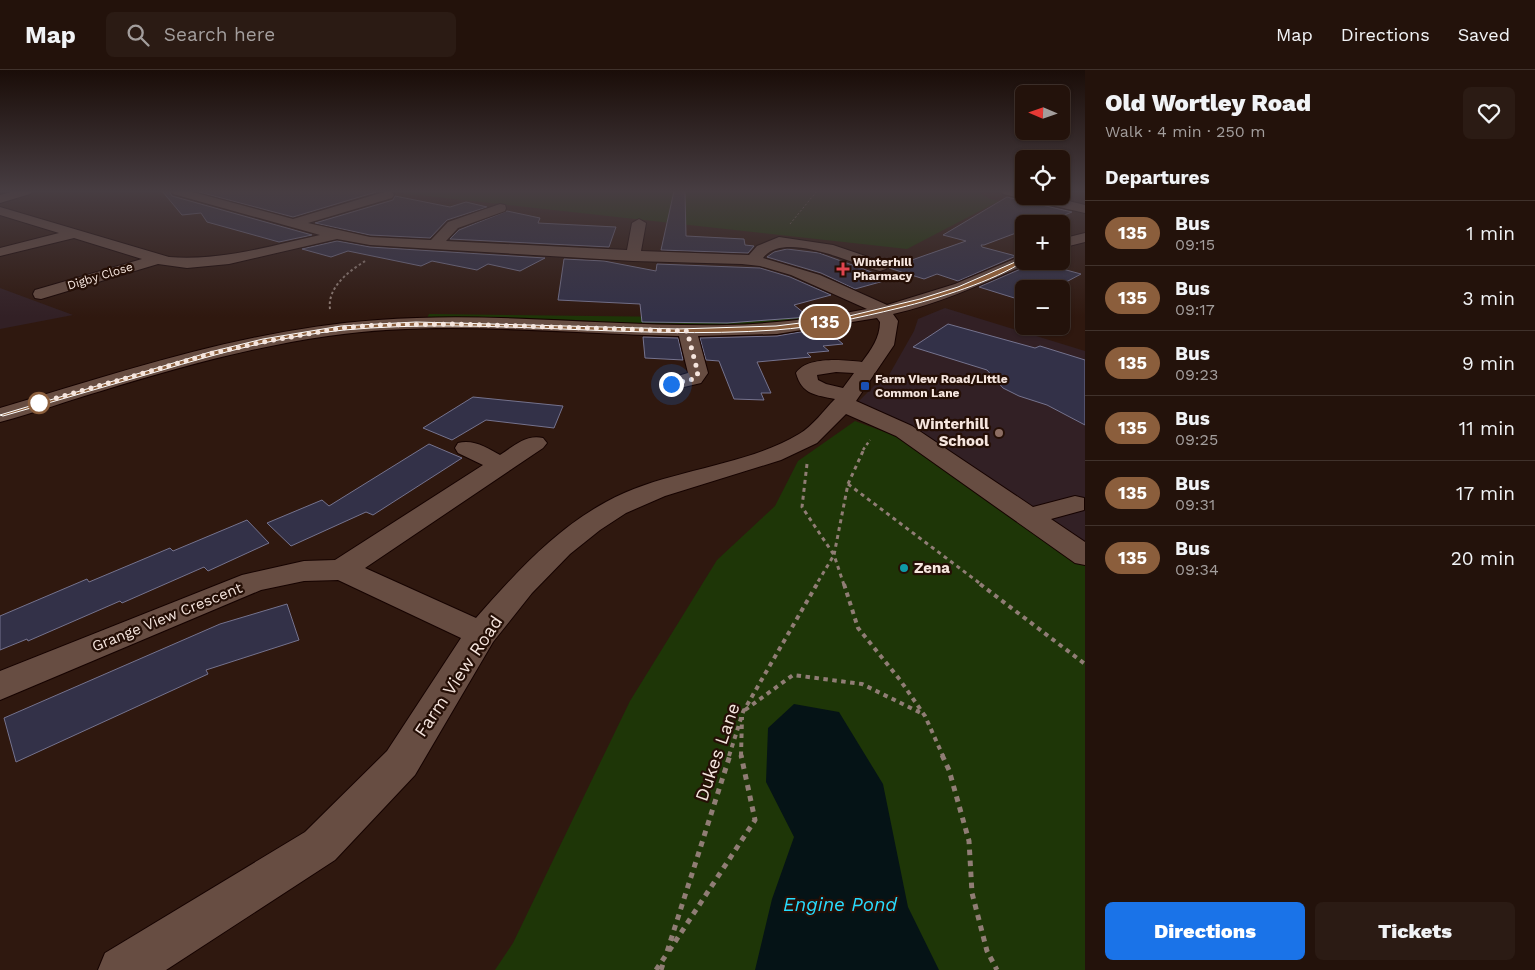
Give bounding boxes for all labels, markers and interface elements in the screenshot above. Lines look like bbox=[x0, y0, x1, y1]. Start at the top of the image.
search box bbox=[106, 12, 456, 57]
text: Map bbox=[25, 21, 76, 49]
icon: search bbox=[124, 21, 152, 49]
text: Search here bbox=[164, 23, 275, 46]
text: Map bbox=[1276, 24, 1313, 45]
text: Directions bbox=[1341, 24, 1430, 45]
text: Saved bbox=[1458, 24, 1510, 45]
north arrow bbox=[1015, 85, 1070, 140]
map controls bbox=[1015, 85, 1070, 335]
button: heart bbox=[1463, 87, 1515, 139]
text: Old Wortley Road bbox=[1105, 89, 1311, 117]
text: Walk · 4 min · 250 m bbox=[1105, 122, 1265, 141]
button: locate bbox=[1015, 150, 1070, 205]
text: Departures bbox=[1105, 166, 1210, 189]
text: Bus bbox=[1175, 212, 1210, 235]
button: + bbox=[1015, 215, 1070, 270]
text: 135 bbox=[1118, 222, 1147, 243]
text: 1 min bbox=[1466, 222, 1515, 245]
text: 09:15 bbox=[1175, 235, 1215, 254]
place label: Winterhill Pharmacy bbox=[853, 255, 912, 283]
street label: Digby Close bbox=[66, 259, 135, 293]
marker: Winterhill Pharmacy bbox=[837, 263, 849, 275]
text: Bus bbox=[1175, 277, 1210, 300]
button: − bbox=[1015, 280, 1070, 335]
text: 135 bbox=[1118, 287, 1147, 308]
text: 3 min bbox=[1463, 287, 1515, 310]
text: 09:17 bbox=[1175, 300, 1215, 319]
line badge: 135 bbox=[796, 306, 854, 338]
text: 135 bbox=[811, 311, 839, 332]
text: Bus bbox=[1175, 342, 1210, 365]
text: 135 bbox=[1118, 352, 1147, 373]
text: 9 min bbox=[1462, 352, 1515, 375]
text: 09:23 bbox=[1175, 365, 1218, 384]
your location bbox=[659, 372, 684, 397]
place label: Farm View Road/Little Common Lane bbox=[875, 372, 1008, 400]
marker: Farm View Road/Little Common Lane bbox=[859, 380, 871, 392]
unlabelled marker bbox=[28, 392, 50, 414]
text: Bus bbox=[1175, 407, 1210, 430]
place label: Winterhill School bbox=[915, 415, 989, 450]
text: 135 bbox=[1118, 417, 1147, 438]
text: 11 min bbox=[1459, 417, 1515, 440]
marker: Winterhill School bbox=[993, 427, 1005, 439]
text: 09:25 bbox=[1175, 430, 1218, 449]
text: Bus bbox=[1175, 472, 1210, 495]
text: 135 bbox=[1118, 482, 1147, 503]
text: 17 min bbox=[1456, 482, 1515, 505]
text: 09:31 bbox=[1175, 495, 1215, 514]
text: Bus bbox=[1175, 537, 1210, 560]
text: 135 bbox=[1118, 547, 1147, 568]
text: 20 min bbox=[1451, 547, 1515, 570]
place label: Zena bbox=[914, 559, 950, 577]
text: 09:34 bbox=[1175, 560, 1219, 579]
marker: Zena bbox=[898, 562, 910, 574]
street label: Grange View Crescent bbox=[89, 578, 245, 655]
street label: Farm View Road bbox=[410, 611, 506, 741]
street label: Dukes Lane bbox=[690, 700, 744, 804]
water label: Engine Pond bbox=[783, 893, 898, 916]
button: Directions bbox=[1105, 902, 1305, 960]
button: Tickets bbox=[1315, 902, 1515, 960]

